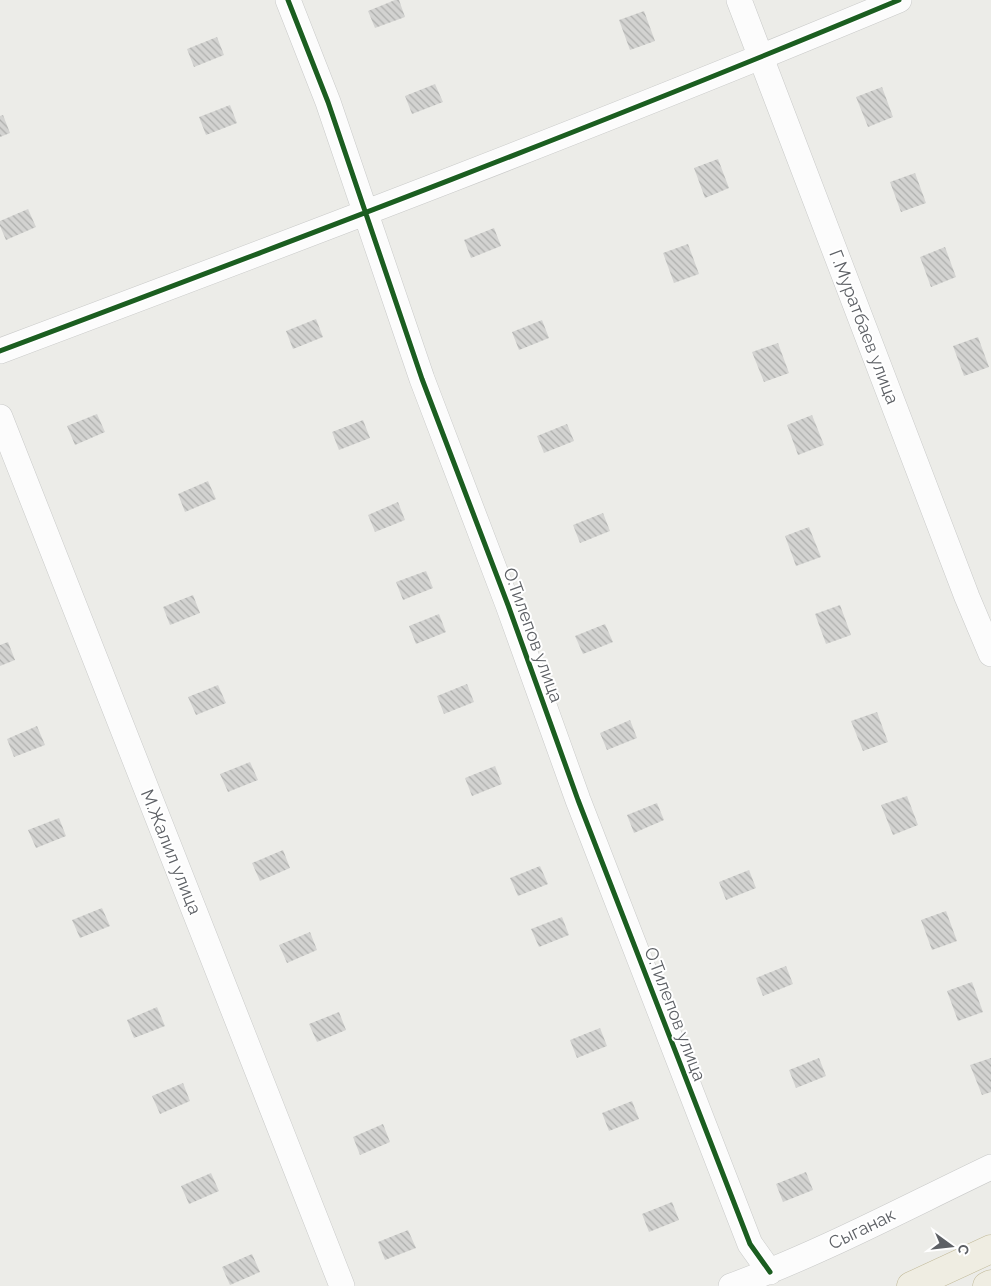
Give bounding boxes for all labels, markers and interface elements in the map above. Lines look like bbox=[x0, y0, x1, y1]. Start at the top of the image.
street label: Г.Муратбаев улица bbox=[825, 247, 904, 407]
street label: О.Тилепов улица bbox=[499, 565, 568, 705]
street label: М.Жалил улица bbox=[137, 786, 206, 917]
street label: О.Тилепов улица bbox=[640, 944, 711, 1084]
street label: Сыганак bbox=[825, 1203, 898, 1254]
north arrow bbox=[926, 1221, 976, 1271]
text: С bbox=[954, 1243, 973, 1256]

